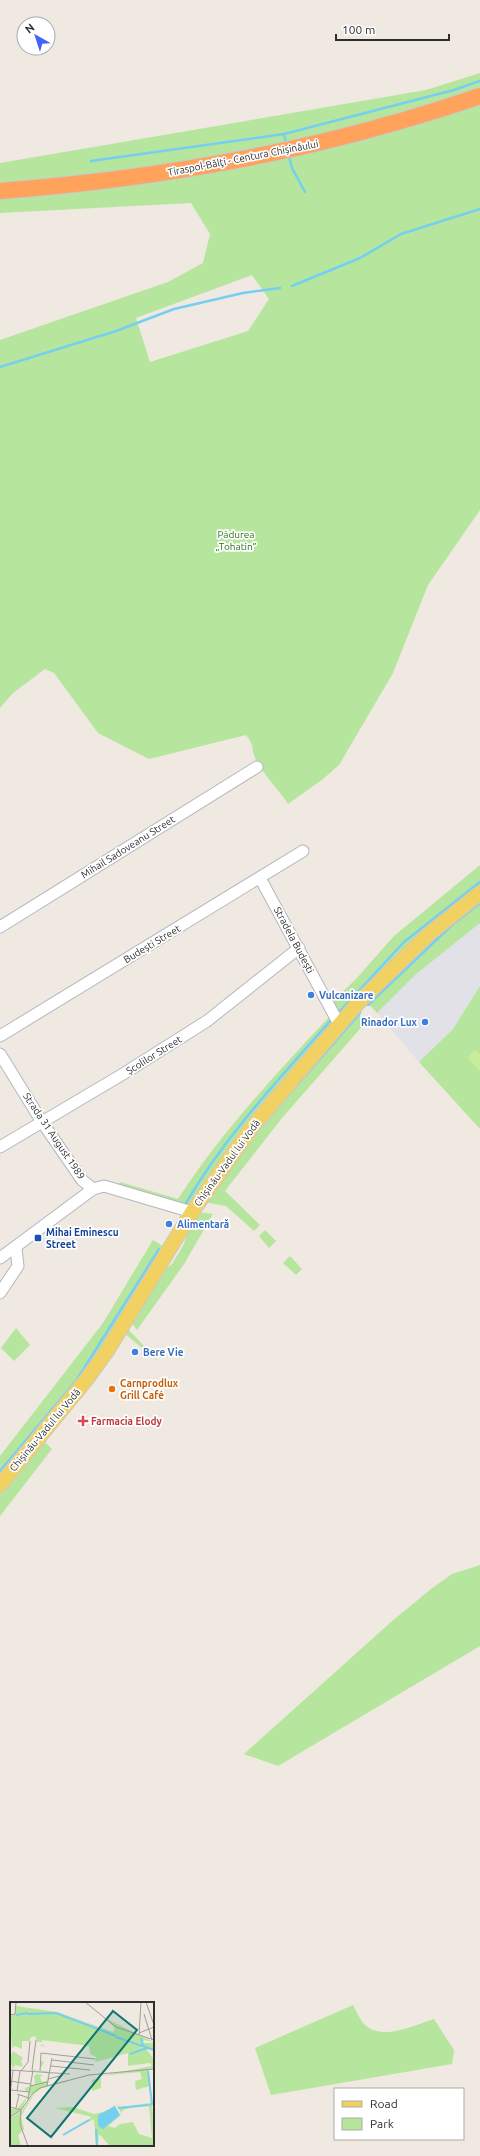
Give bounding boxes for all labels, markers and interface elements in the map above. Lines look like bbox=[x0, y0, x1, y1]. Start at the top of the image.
north arrow bbox=[16, 16, 56, 56]
scale bar bbox=[336, 16, 449, 42]
text: N bbox=[23, 21, 37, 35]
text: 100 m bbox=[342, 23, 375, 36]
street label: Tiraspol-Bălţi - Centura Chișinăului bbox=[167, 138, 319, 178]
park label: Pădurea „Tohatin” bbox=[215, 529, 257, 552]
street label: Mihail Sadoveanu Street bbox=[79, 814, 177, 880]
street label: Stradela Budești bbox=[272, 905, 316, 975]
street label: Budești Street bbox=[122, 923, 182, 965]
marker: Vulcanizare bbox=[306, 990, 316, 1000]
place label: Vulcanizare bbox=[319, 990, 374, 1001]
place label: Rinador Lux bbox=[361, 1017, 418, 1028]
marker: Rinador Lux bbox=[420, 1017, 430, 1027]
street label: Școlilor Street bbox=[124, 1034, 184, 1076]
street label: Strada 31 August 1989 bbox=[21, 1091, 87, 1181]
street label: Chișinău-Vadul lui Vodă bbox=[192, 1118, 262, 1208]
marker: Alimentară bbox=[164, 1219, 174, 1229]
place label: Alimentară bbox=[177, 1219, 229, 1230]
place label: Mihai Eminescu Street bbox=[46, 1227, 119, 1250]
marker: Mihai Eminescu Street bbox=[33, 1233, 43, 1243]
marker: Bere Vie bbox=[130, 1347, 140, 1357]
place label: Bere Vie bbox=[143, 1347, 184, 1358]
place label: Carnprodlux Grill Café bbox=[120, 1378, 179, 1401]
marker: Carnprodlux Grill Café bbox=[107, 1384, 117, 1394]
street label: Chișinău-Vadul lui Vodă bbox=[7, 1387, 83, 1473]
marker: Farmacia Elody bbox=[78, 1416, 88, 1426]
place label: Farmacia Elody bbox=[91, 1416, 162, 1427]
inset map bbox=[10, 2002, 154, 2146]
legend bbox=[334, 2088, 464, 2140]
text: Road bbox=[370, 2097, 398, 2110]
text: Park bbox=[370, 2117, 394, 2130]

